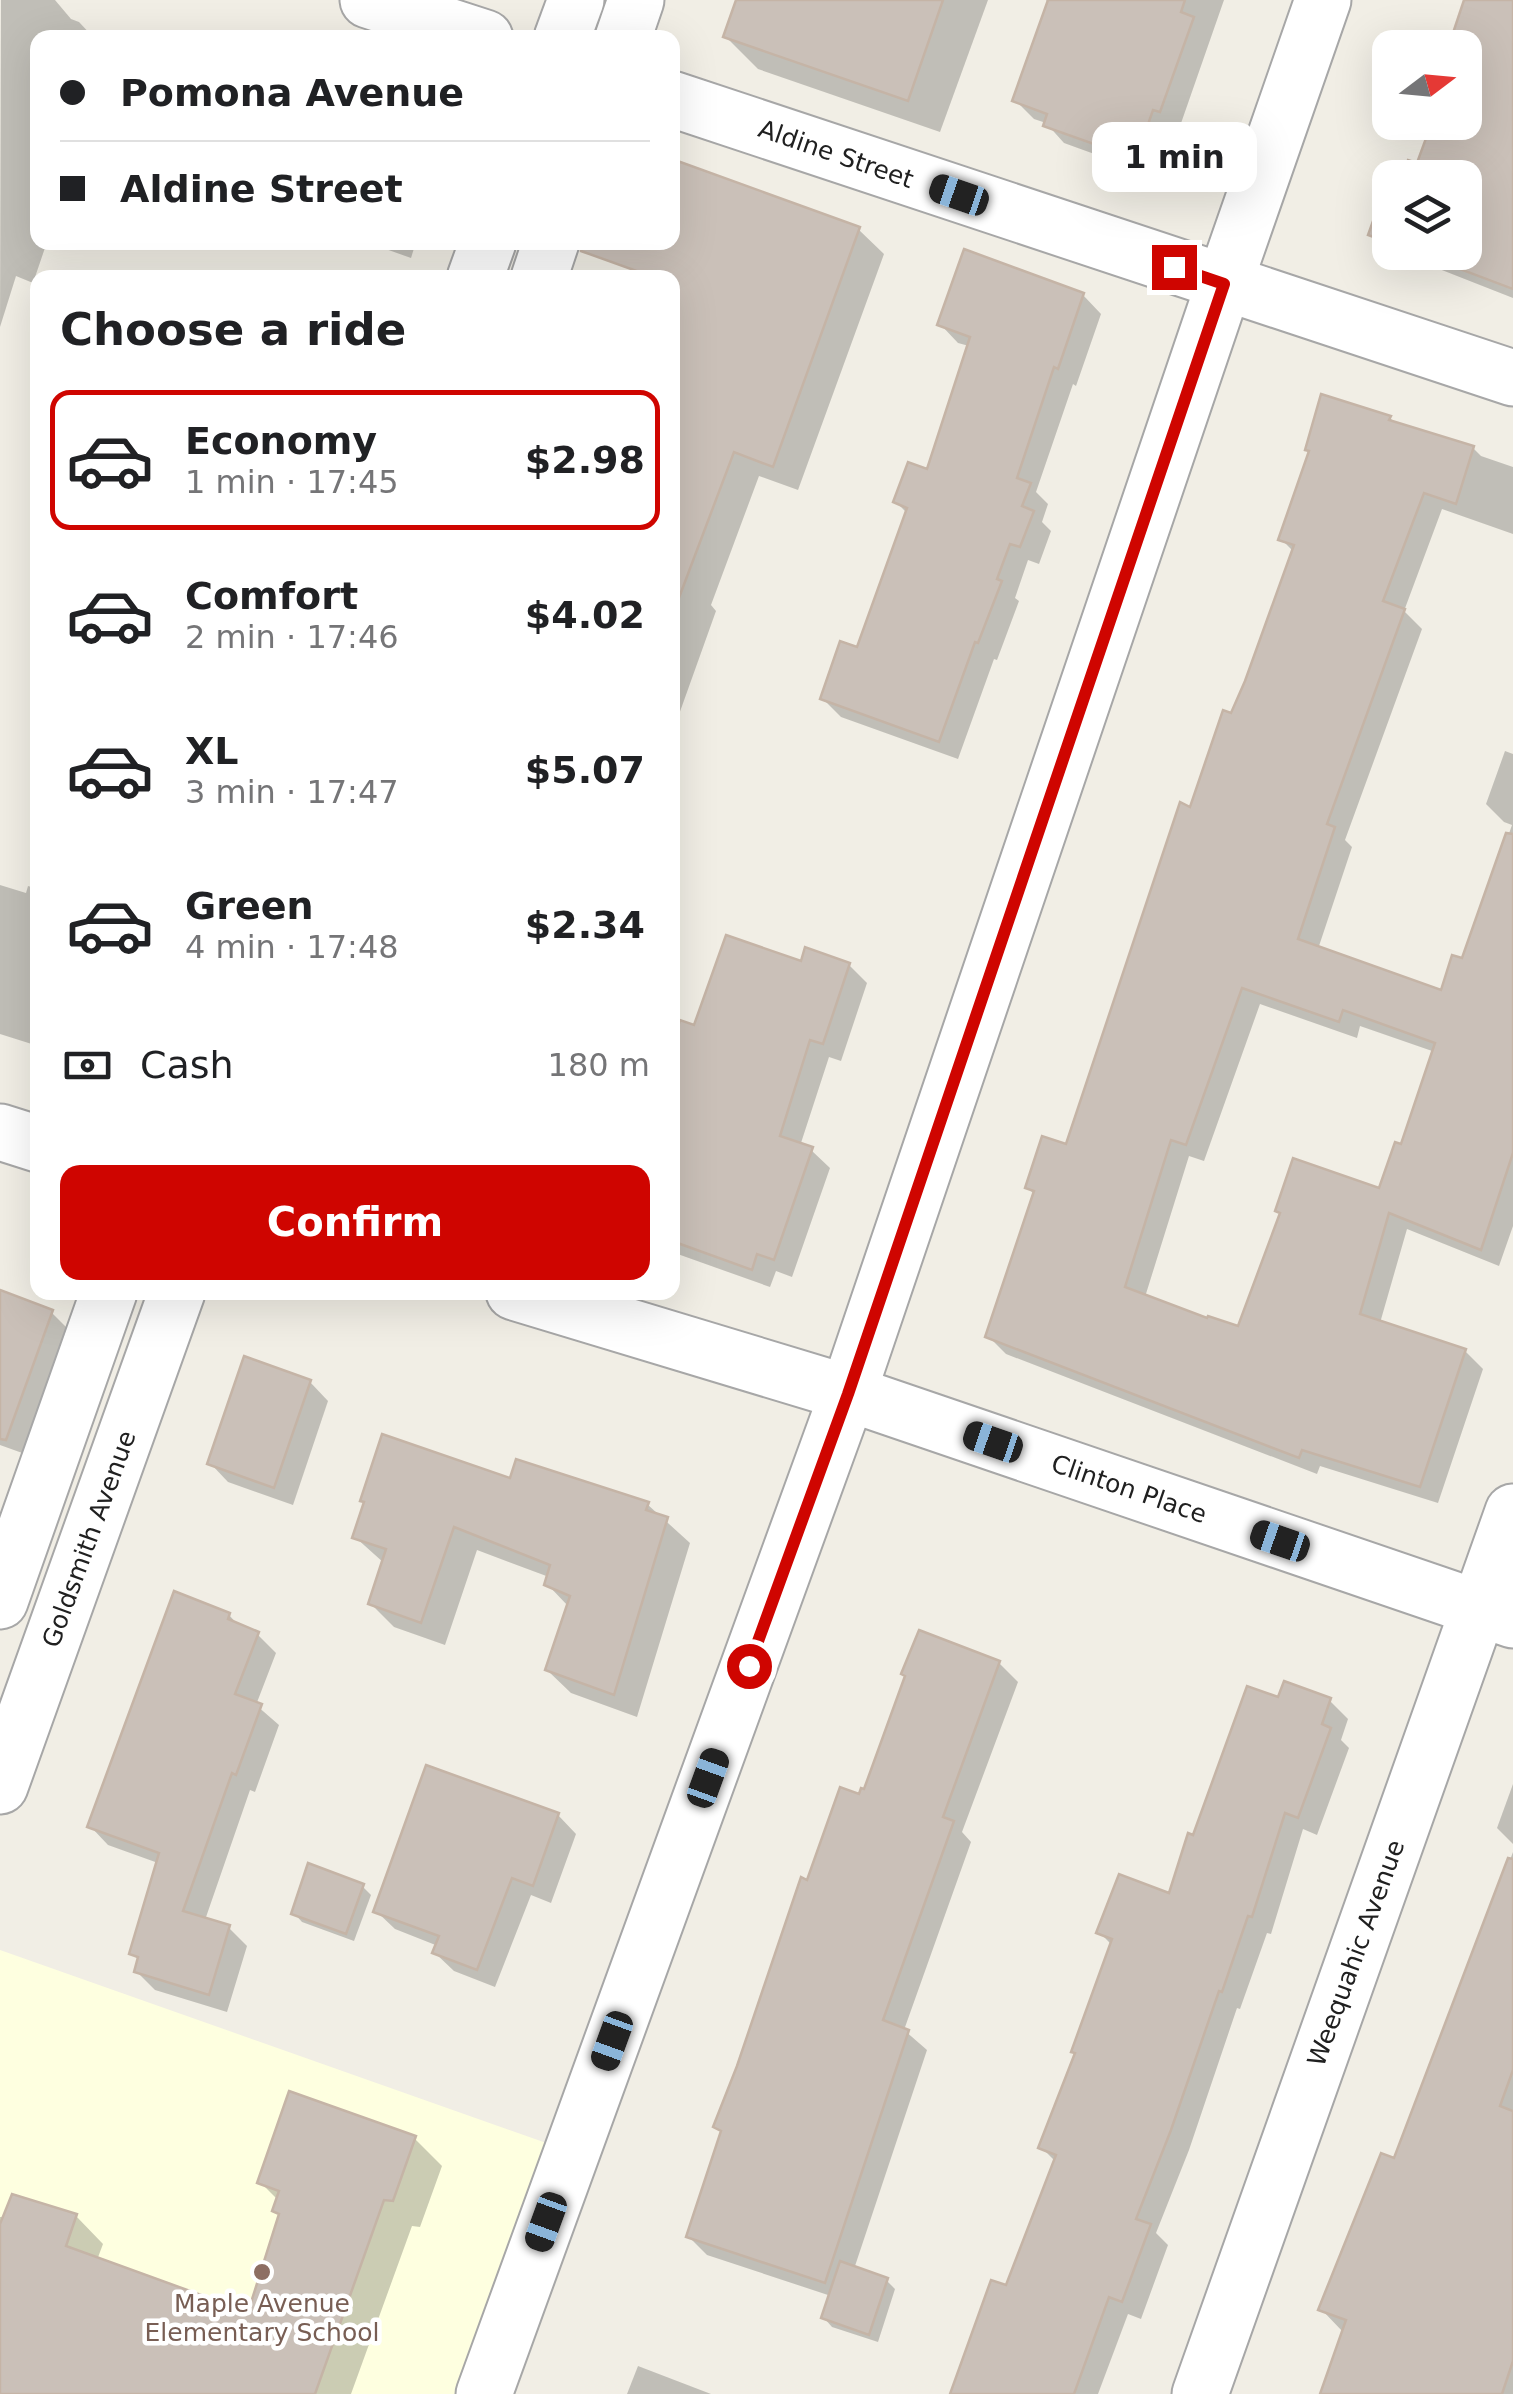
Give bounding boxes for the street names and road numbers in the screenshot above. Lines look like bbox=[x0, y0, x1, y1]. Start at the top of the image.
street label: Aldine Street bbox=[755, 114, 917, 194]
street label: Goldsmith Avenue bbox=[36, 1427, 142, 1651]
street label: Clinton Place bbox=[1047, 1449, 1211, 1529]
street label: Weequahic Avenue bbox=[1302, 1836, 1410, 2070]

